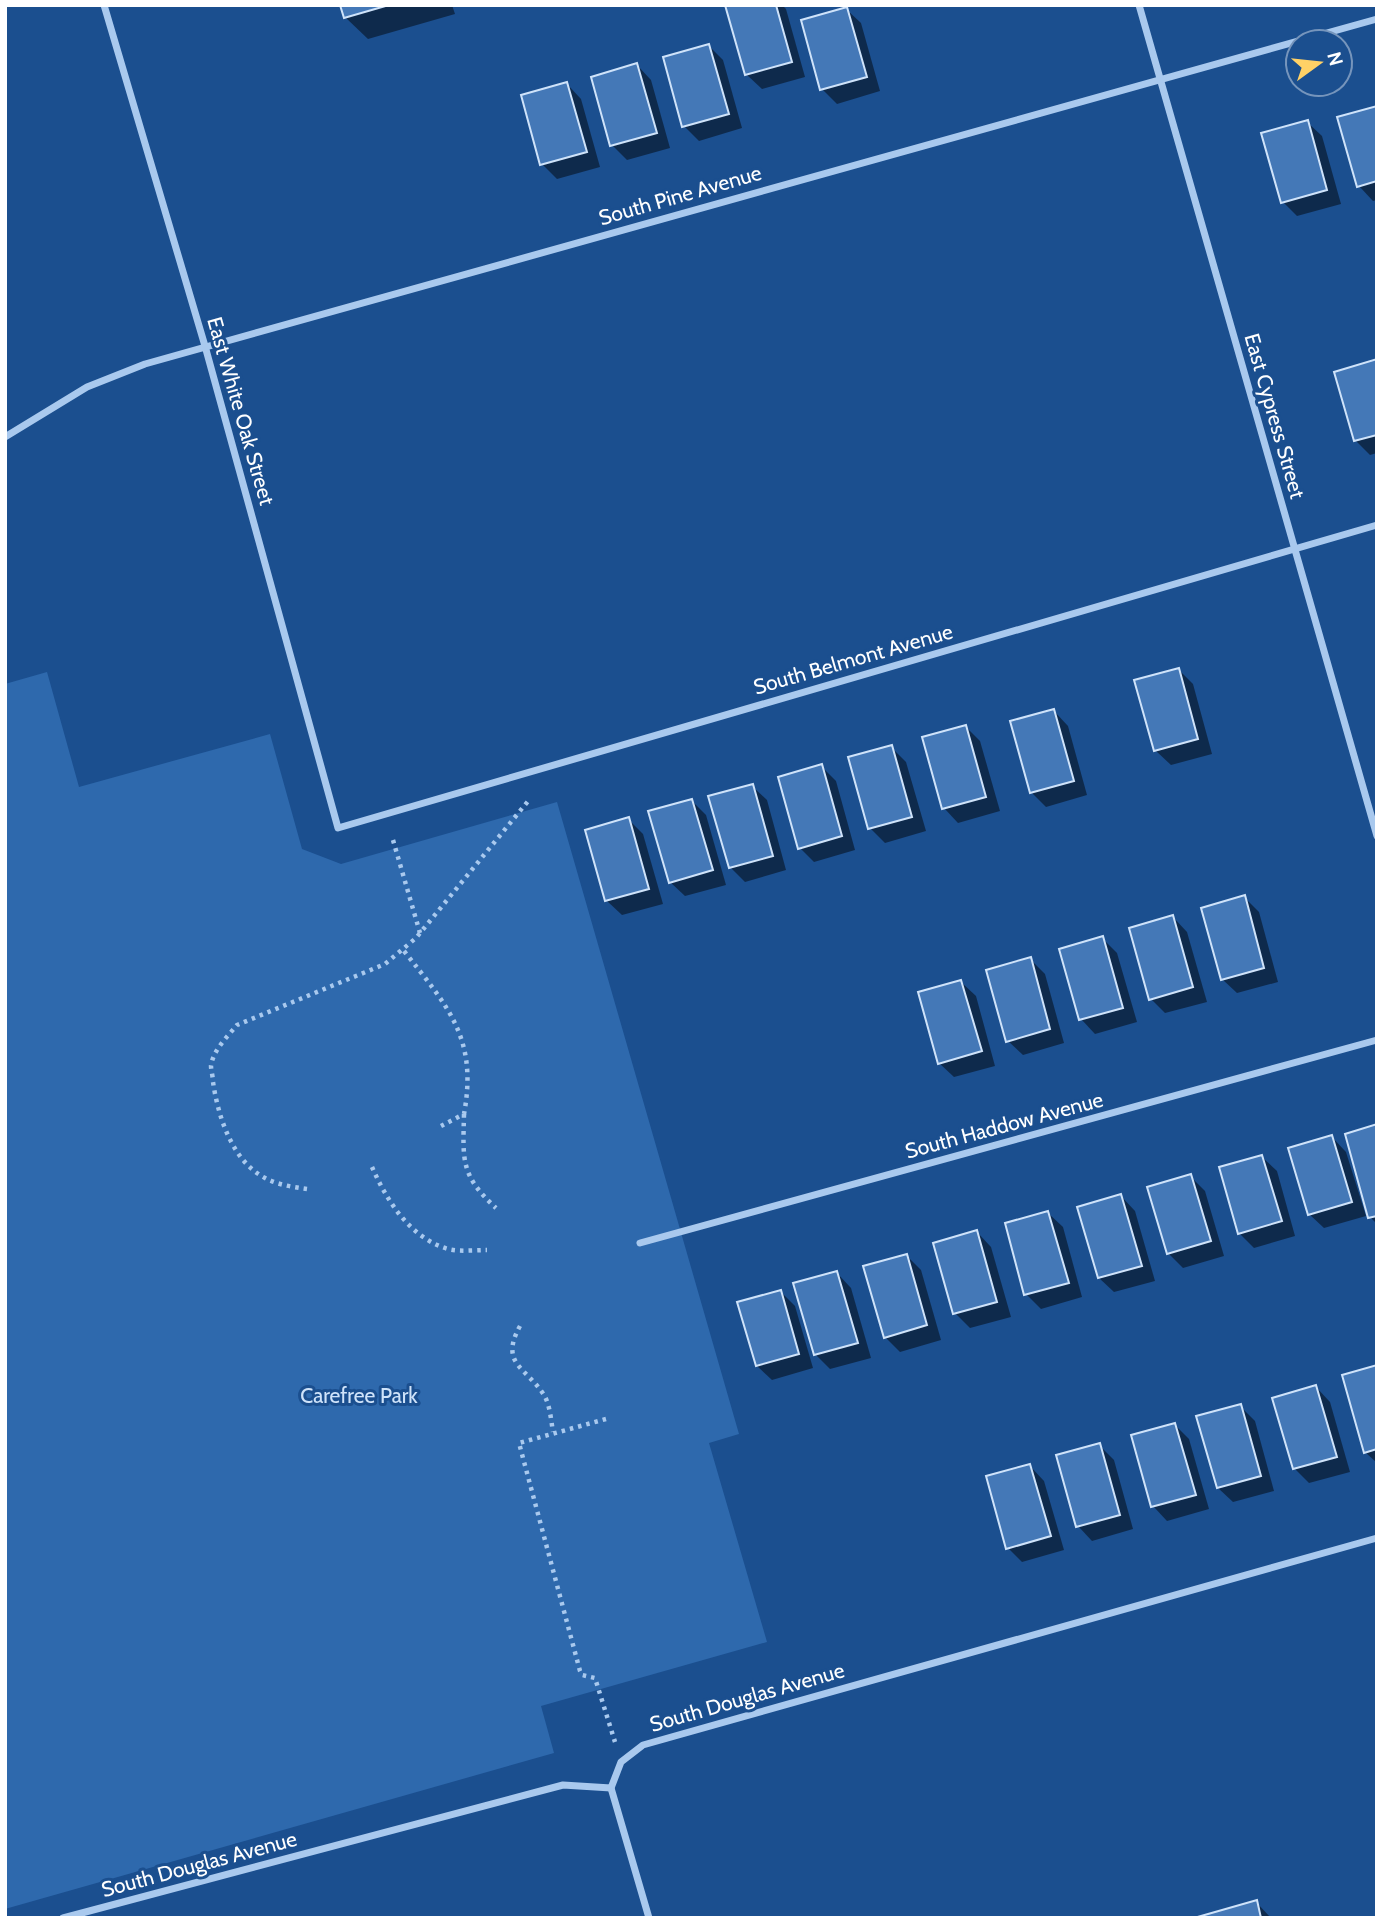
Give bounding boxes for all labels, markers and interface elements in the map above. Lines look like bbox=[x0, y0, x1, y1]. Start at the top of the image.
north arrow bbox=[1284, 28, 1354, 98]
text: N bbox=[1322, 49, 1348, 68]
street label: South Pine Avenue bbox=[596, 160, 764, 230]
street label: East White Oak Street bbox=[202, 314, 280, 508]
street label: East Cypress Street bbox=[1239, 331, 1311, 501]
street label: South Belmont Avenue bbox=[750, 619, 956, 699]
street label: South Haddow Avenue bbox=[902, 1086, 1106, 1163]
park label: Carefree Park bbox=[300, 1383, 418, 1408]
street label: South Douglas Avenue bbox=[647, 1657, 847, 1737]
street label: South Douglas Avenue bbox=[99, 1826, 300, 1902]

